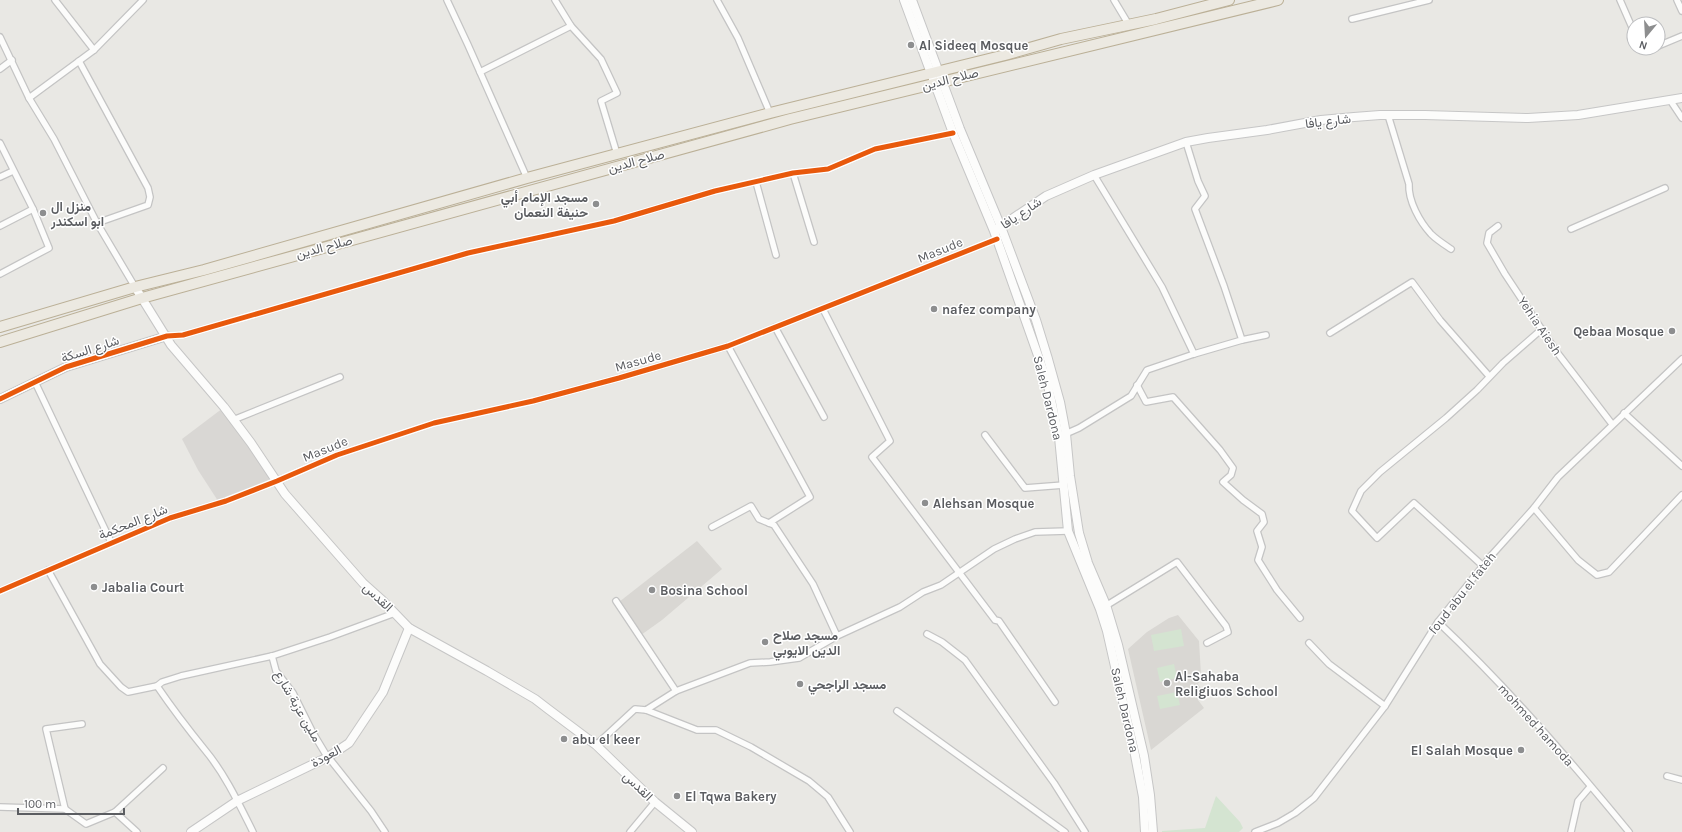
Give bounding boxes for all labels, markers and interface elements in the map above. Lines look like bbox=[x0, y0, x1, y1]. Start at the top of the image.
north arrow bbox=[1626, 16, 1666, 56]
place label: Al Sideeq Mosque bbox=[919, 38, 1029, 54]
text: N bbox=[1637, 38, 1649, 52]
marker: Al Sideeq Mosque bbox=[906, 40, 916, 50]
street label: صلاح الدين bbox=[920, 65, 981, 95]
street label: شارع يافا bbox=[1304, 111, 1352, 133]
street label: صلاح الدين bbox=[606, 146, 667, 178]
place label: مسجد الإمام أبي حنيفة النعمان bbox=[501, 190, 588, 220]
street label: شارع يافا bbox=[998, 194, 1045, 234]
place label: منزل ال ابو اسكندر bbox=[50, 199, 104, 230]
marker: مسجد الإمام أبي حنيفة النعمان bbox=[591, 199, 601, 209]
marker: منزل ال ابو اسكندر bbox=[38, 208, 48, 218]
street label: صلاح الدين bbox=[294, 232, 355, 264]
street label: Masude bbox=[915, 234, 965, 266]
street label: Yehia Aiesh bbox=[1515, 294, 1565, 358]
place label: nafez company bbox=[942, 302, 1036, 317]
marker: nafez company bbox=[929, 304, 939, 314]
place label: Qebaa Mosque bbox=[1573, 324, 1664, 340]
marker: Qebaa Mosque bbox=[1667, 326, 1677, 336]
street label: شارع السكة bbox=[59, 333, 122, 367]
street label: Masude bbox=[613, 347, 663, 375]
street label: Saleh Dardona bbox=[1030, 354, 1066, 442]
street label: Masude bbox=[300, 433, 350, 465]
place label: Alehsan Mosque bbox=[933, 496, 1035, 512]
marker: Alehsan Mosque bbox=[920, 498, 930, 508]
street label: شارع المحكمة bbox=[96, 501, 170, 545]
street label: foud abu el fateh bbox=[1425, 549, 1499, 637]
street label: القدس bbox=[359, 579, 396, 615]
place label: Jabalia Court bbox=[102, 580, 184, 595]
marker: Jabalia Court bbox=[89, 582, 99, 592]
place label: Bosina School bbox=[660, 583, 748, 598]
marker: Bosina School bbox=[647, 585, 657, 595]
place label: مسجد صلاح الدين الايوبي bbox=[773, 628, 840, 661]
marker: مسجد صلاح الدين الايوبي bbox=[760, 637, 770, 647]
street label: Saleh Dardona bbox=[1108, 666, 1142, 754]
street label: ملين عزبة شارع bbox=[270, 668, 325, 745]
place label: Al-Sahaba Religiuos School bbox=[1175, 669, 1278, 699]
place label: مسجد الراجحي bbox=[808, 677, 886, 695]
marker: Al-Sahaba Religiuos School bbox=[1162, 678, 1172, 688]
marker: مسجد الراجحي bbox=[795, 679, 805, 689]
street label: mohmed hamoda bbox=[1495, 681, 1577, 769]
place label: abu el keer bbox=[572, 732, 641, 747]
marker: abu el keer bbox=[559, 734, 569, 744]
street label: العودة bbox=[308, 742, 344, 771]
place label: El Salah Mosque bbox=[1411, 743, 1513, 759]
marker: El Salah Mosque bbox=[1516, 745, 1526, 755]
street label: القدس bbox=[619, 768, 656, 804]
place label: El Tqwa Bakery bbox=[685, 789, 777, 805]
scale bar bbox=[18, 790, 124, 816]
marker: El Tqwa Bakery bbox=[672, 791, 682, 801]
text: 100 m bbox=[24, 797, 56, 811]

